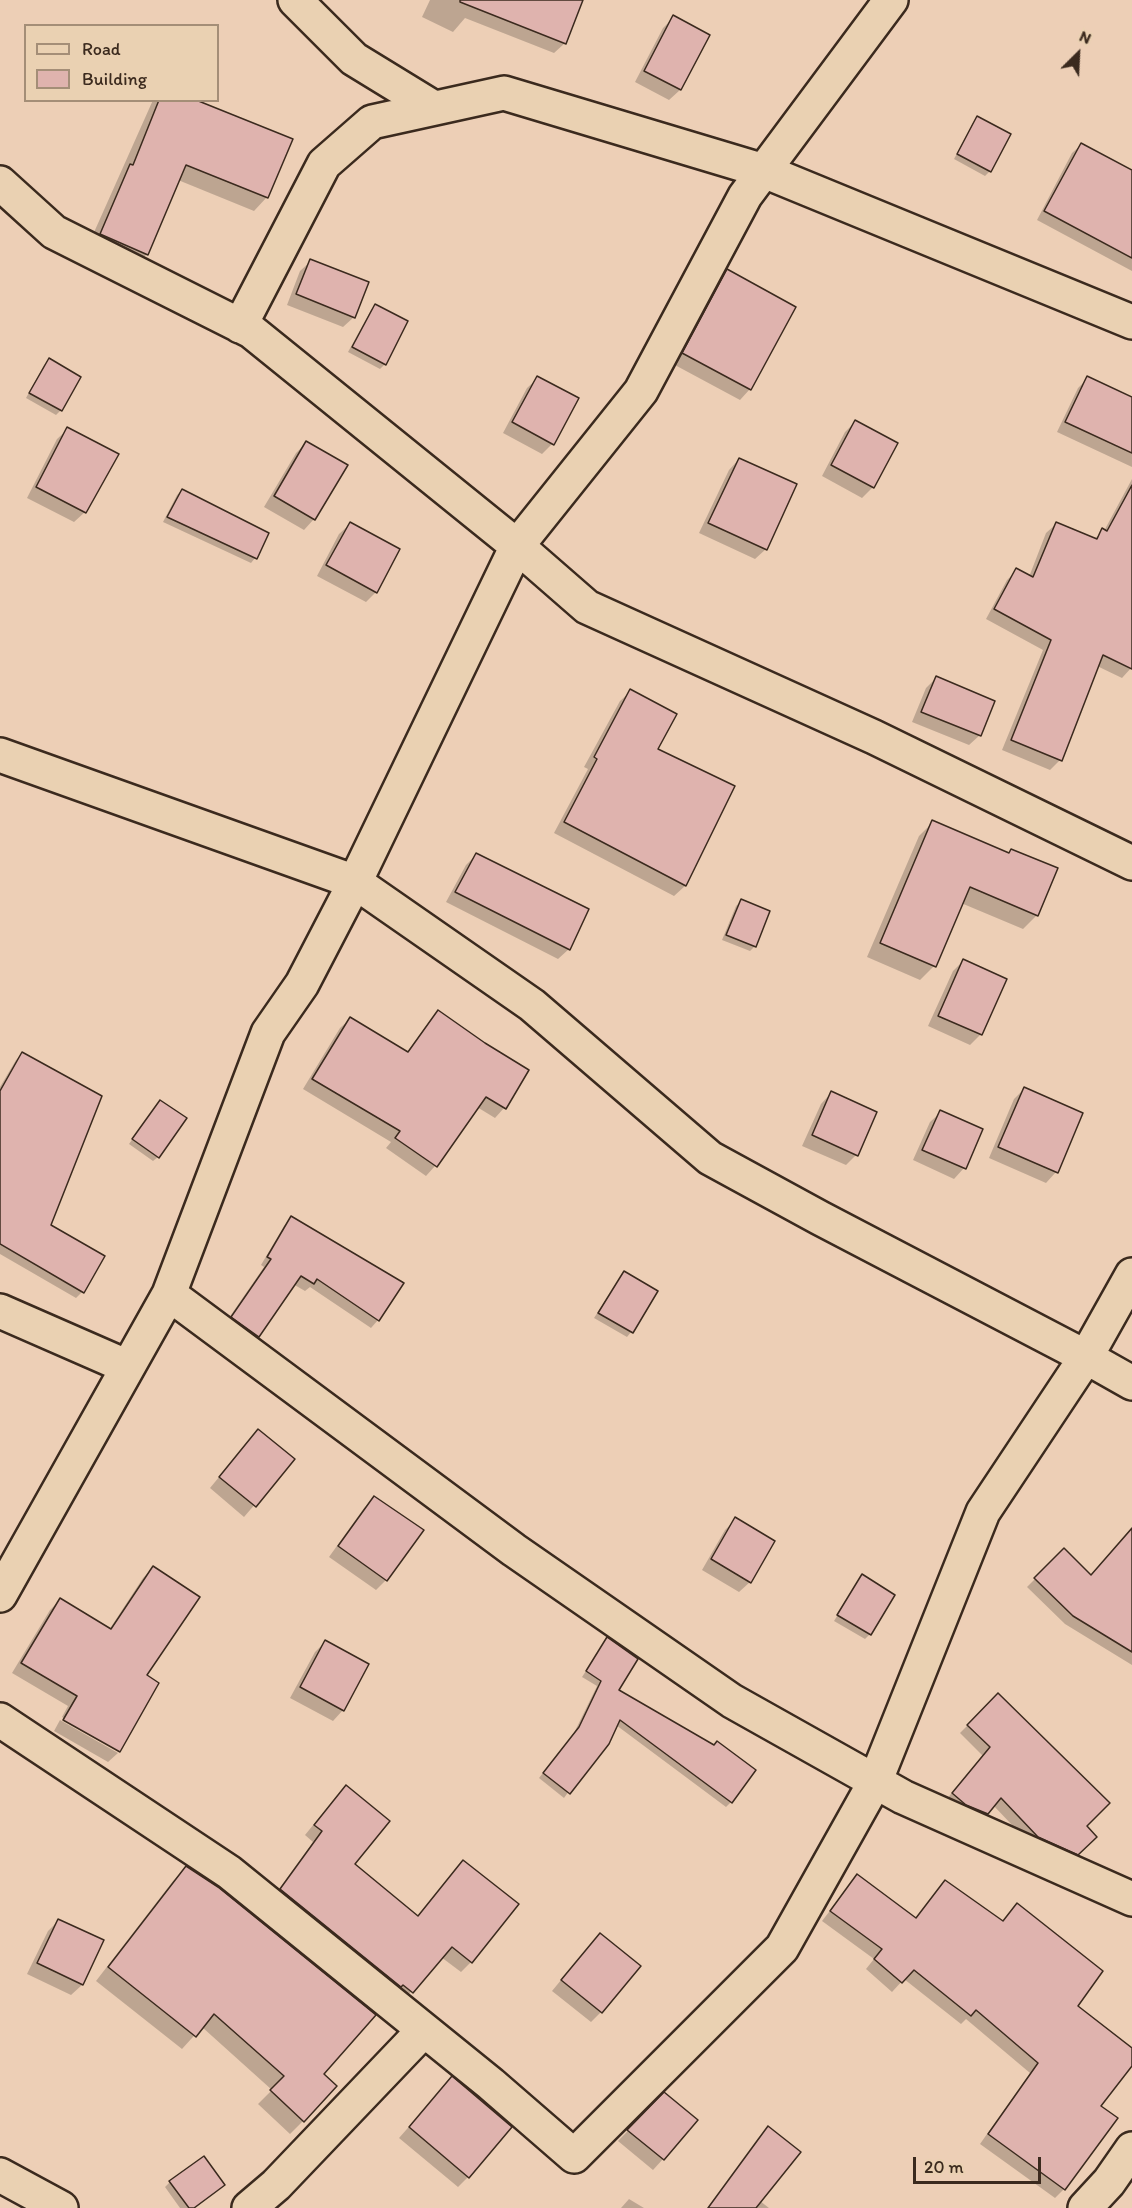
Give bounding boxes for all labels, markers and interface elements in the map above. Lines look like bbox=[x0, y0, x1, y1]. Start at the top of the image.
legend bbox=[24, 24, 219, 102]
north arrow bbox=[1048, 24, 1108, 84]
text: N bbox=[1077, 26, 1094, 48]
text: Road bbox=[82, 38, 121, 60]
text: Building bbox=[82, 68, 147, 90]
scale bar bbox=[916, 2145, 1044, 2183]
text: 20 m bbox=[924, 2156, 964, 2178]

